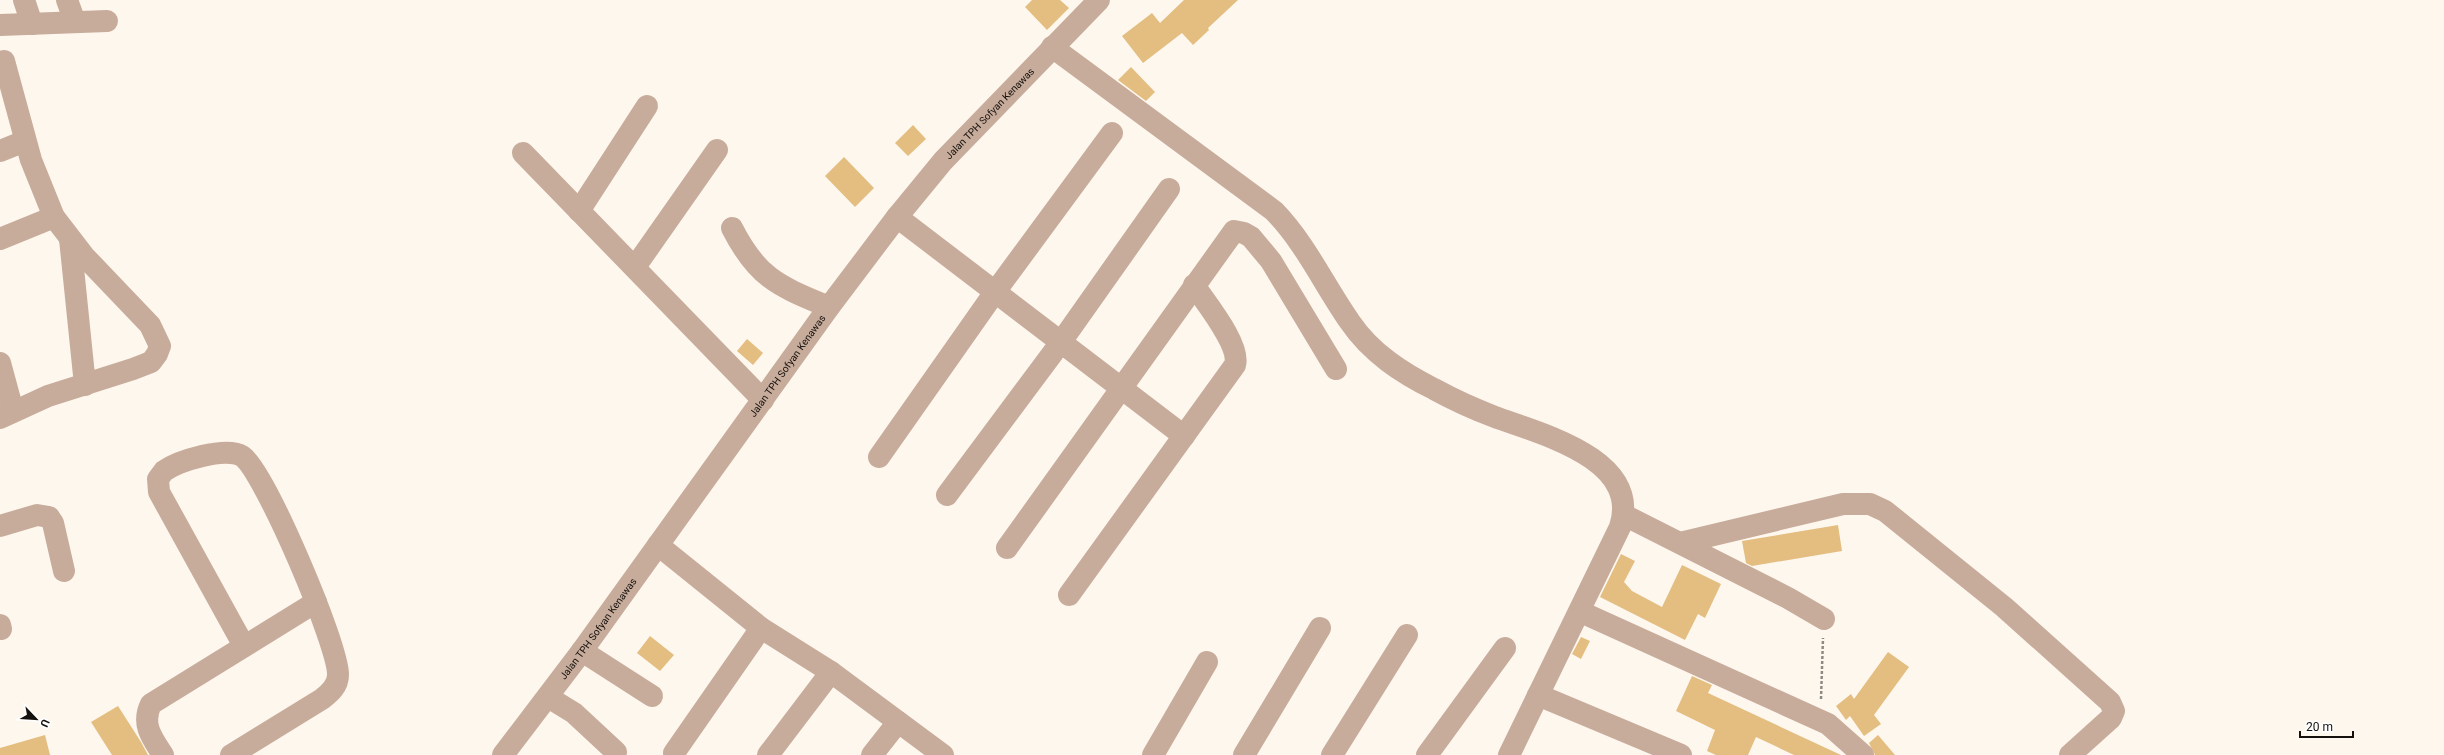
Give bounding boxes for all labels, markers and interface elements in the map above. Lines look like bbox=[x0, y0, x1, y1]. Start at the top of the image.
street label: Jalan TPH Sofyan Kenawas bbox=[943, 66, 1036, 161]
street label: Jalan TPH Sofyan Kenawas bbox=[747, 313, 828, 419]
street label: Jalan TPH Sofyan Kenawas bbox=[558, 576, 639, 682]
north arrow bbox=[16, 699, 56, 739]
scale bar bbox=[2300, 713, 2353, 739]
text: U bbox=[37, 717, 52, 729]
text: 20 m bbox=[2306, 720, 2333, 734]

